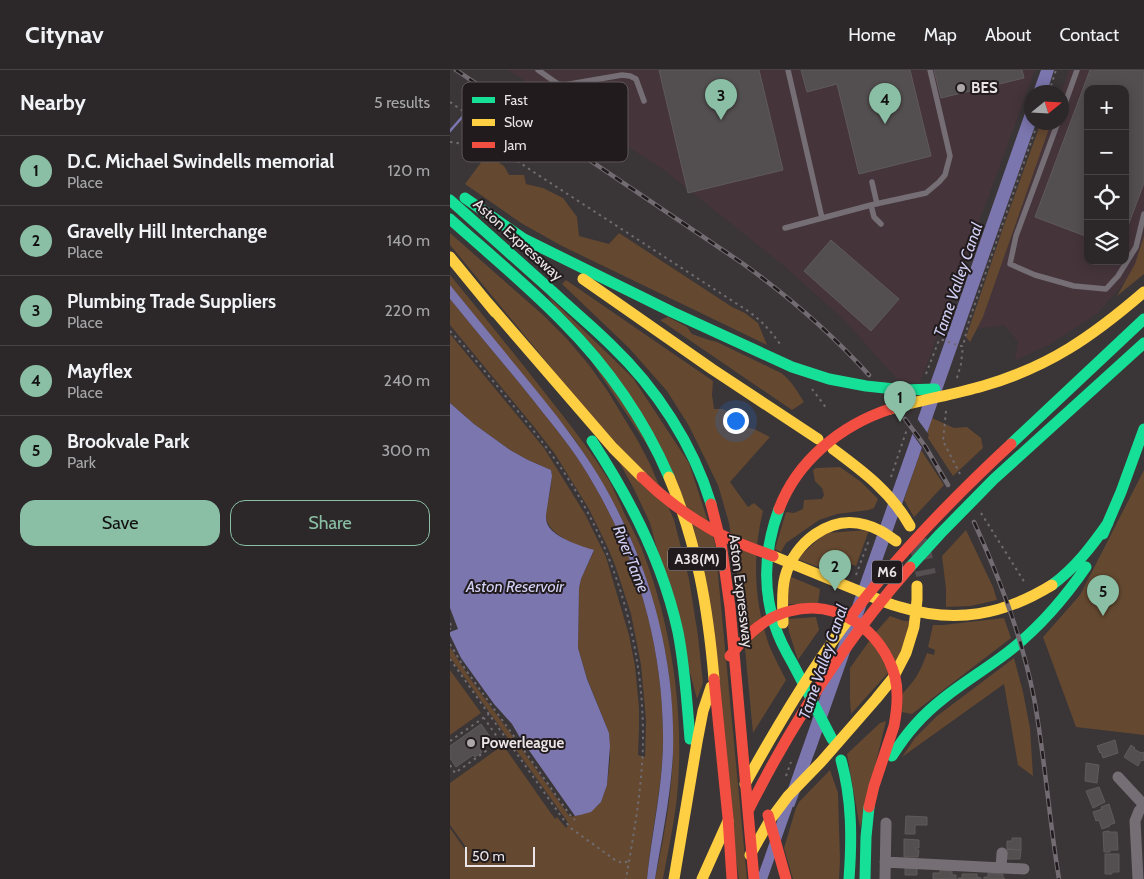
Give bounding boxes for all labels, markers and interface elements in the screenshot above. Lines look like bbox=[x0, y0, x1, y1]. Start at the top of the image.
text: Citynav bbox=[25, 20, 104, 49]
text: Home bbox=[848, 24, 896, 46]
text: Map bbox=[924, 24, 957, 46]
text: About bbox=[985, 24, 1031, 46]
text: Contact bbox=[1059, 24, 1119, 46]
pin: 3 bbox=[705, 79, 737, 120]
place label: BES bbox=[971, 79, 998, 97]
legend bbox=[462, 82, 628, 162]
marker: BES bbox=[955, 82, 967, 94]
pin: 4 bbox=[869, 83, 901, 124]
north arrow bbox=[1024, 85, 1069, 130]
map controls bbox=[1084, 85, 1129, 265]
button: + bbox=[1084, 85, 1129, 130]
text: Nearby bbox=[20, 90, 86, 115]
text: Fast bbox=[504, 91, 528, 109]
text: 5 results bbox=[374, 93, 430, 112]
text: Slow bbox=[504, 113, 533, 131]
button: − bbox=[1084, 130, 1129, 175]
text: Jam bbox=[503, 136, 526, 154]
text: D.C. Michael Swindells memorial bbox=[67, 150, 334, 173]
text: 1 bbox=[33, 161, 39, 180]
text: 120 m bbox=[388, 161, 430, 180]
text: Place bbox=[67, 173, 103, 192]
button: locate bbox=[1084, 175, 1129, 220]
street label: Aston Expressway bbox=[470, 195, 567, 285]
text: Gravelly Hill Interchange bbox=[67, 220, 267, 243]
water label: Tame Valley Canal bbox=[929, 220, 987, 340]
button: layers bbox=[1084, 220, 1129, 265]
text: 2 bbox=[32, 231, 40, 250]
text: 140 m bbox=[387, 231, 430, 250]
text: Place bbox=[67, 243, 103, 262]
text: Plumbing Trade Suppliers bbox=[67, 290, 276, 313]
text: 3 bbox=[32, 301, 40, 320]
text: 220 m bbox=[384, 301, 430, 320]
text: Place bbox=[67, 313, 103, 332]
text: Mayflex bbox=[67, 360, 132, 383]
text: 4 bbox=[31, 371, 41, 390]
text: 240 m bbox=[384, 371, 430, 390]
pin: 1 bbox=[884, 381, 916, 422]
text: Place bbox=[67, 383, 103, 402]
your location bbox=[723, 408, 749, 434]
text: Brookvale Park bbox=[67, 430, 190, 453]
text: 5 bbox=[32, 441, 40, 460]
text: 300 m bbox=[381, 441, 430, 460]
text: Park bbox=[67, 453, 96, 472]
button: Save bbox=[20, 500, 220, 546]
button: Share bbox=[230, 500, 430, 546]
water label: River Tame bbox=[609, 523, 653, 595]
street label: Aston Expressway bbox=[725, 533, 757, 649]
road number: A38(M) bbox=[668, 548, 726, 570]
pin: 2 bbox=[819, 550, 851, 591]
road number: M6 bbox=[872, 561, 902, 584]
pin: 5 bbox=[1087, 575, 1119, 616]
water label: Aston Reservoir bbox=[465, 577, 565, 596]
water label: Tame Valley Canal bbox=[794, 602, 852, 722]
place label: Powerleague bbox=[481, 734, 565, 752]
marker: Powerleague bbox=[465, 737, 477, 749]
scale bar bbox=[465, 844, 535, 867]
text: 50 m bbox=[472, 847, 505, 865]

